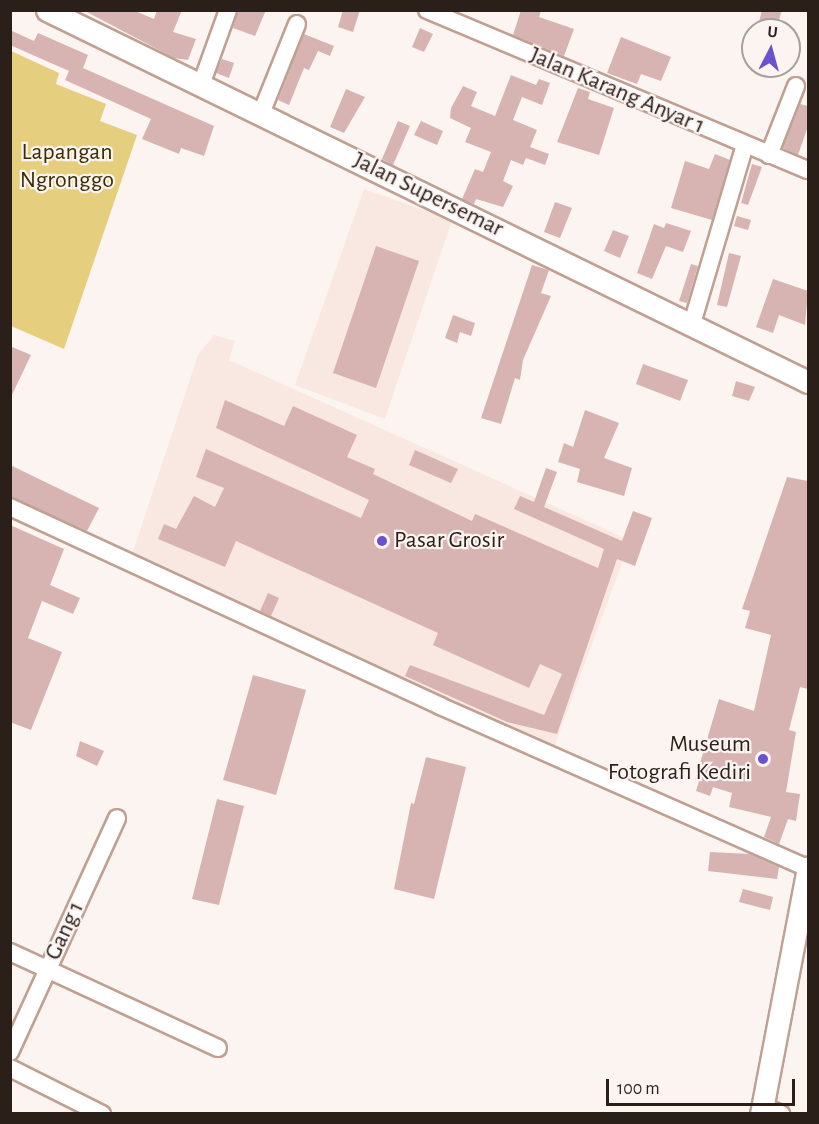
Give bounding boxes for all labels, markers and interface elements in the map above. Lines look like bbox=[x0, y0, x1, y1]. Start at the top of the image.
north arrow bbox=[741, 18, 801, 78]
text: U bbox=[767, 24, 779, 41]
street label: Jalan Karang Anyar 1 bbox=[525, 41, 709, 141]
park label: Lapangan Ngronggo bbox=[20, 139, 114, 195]
street label: Jalan Supersemar bbox=[348, 146, 508, 244]
place label: Pasar Grosir bbox=[394, 527, 504, 555]
marker: Pasar Grosir bbox=[375, 534, 389, 548]
place label: Museum Fotografi Kediri bbox=[608, 731, 751, 787]
marker: Museum Fotografi Kediri bbox=[756, 752, 770, 766]
street label: Gang 1 bbox=[39, 897, 91, 965]
scale bar bbox=[609, 1067, 798, 1105]
text: 100 m bbox=[617, 1080, 660, 1098]

